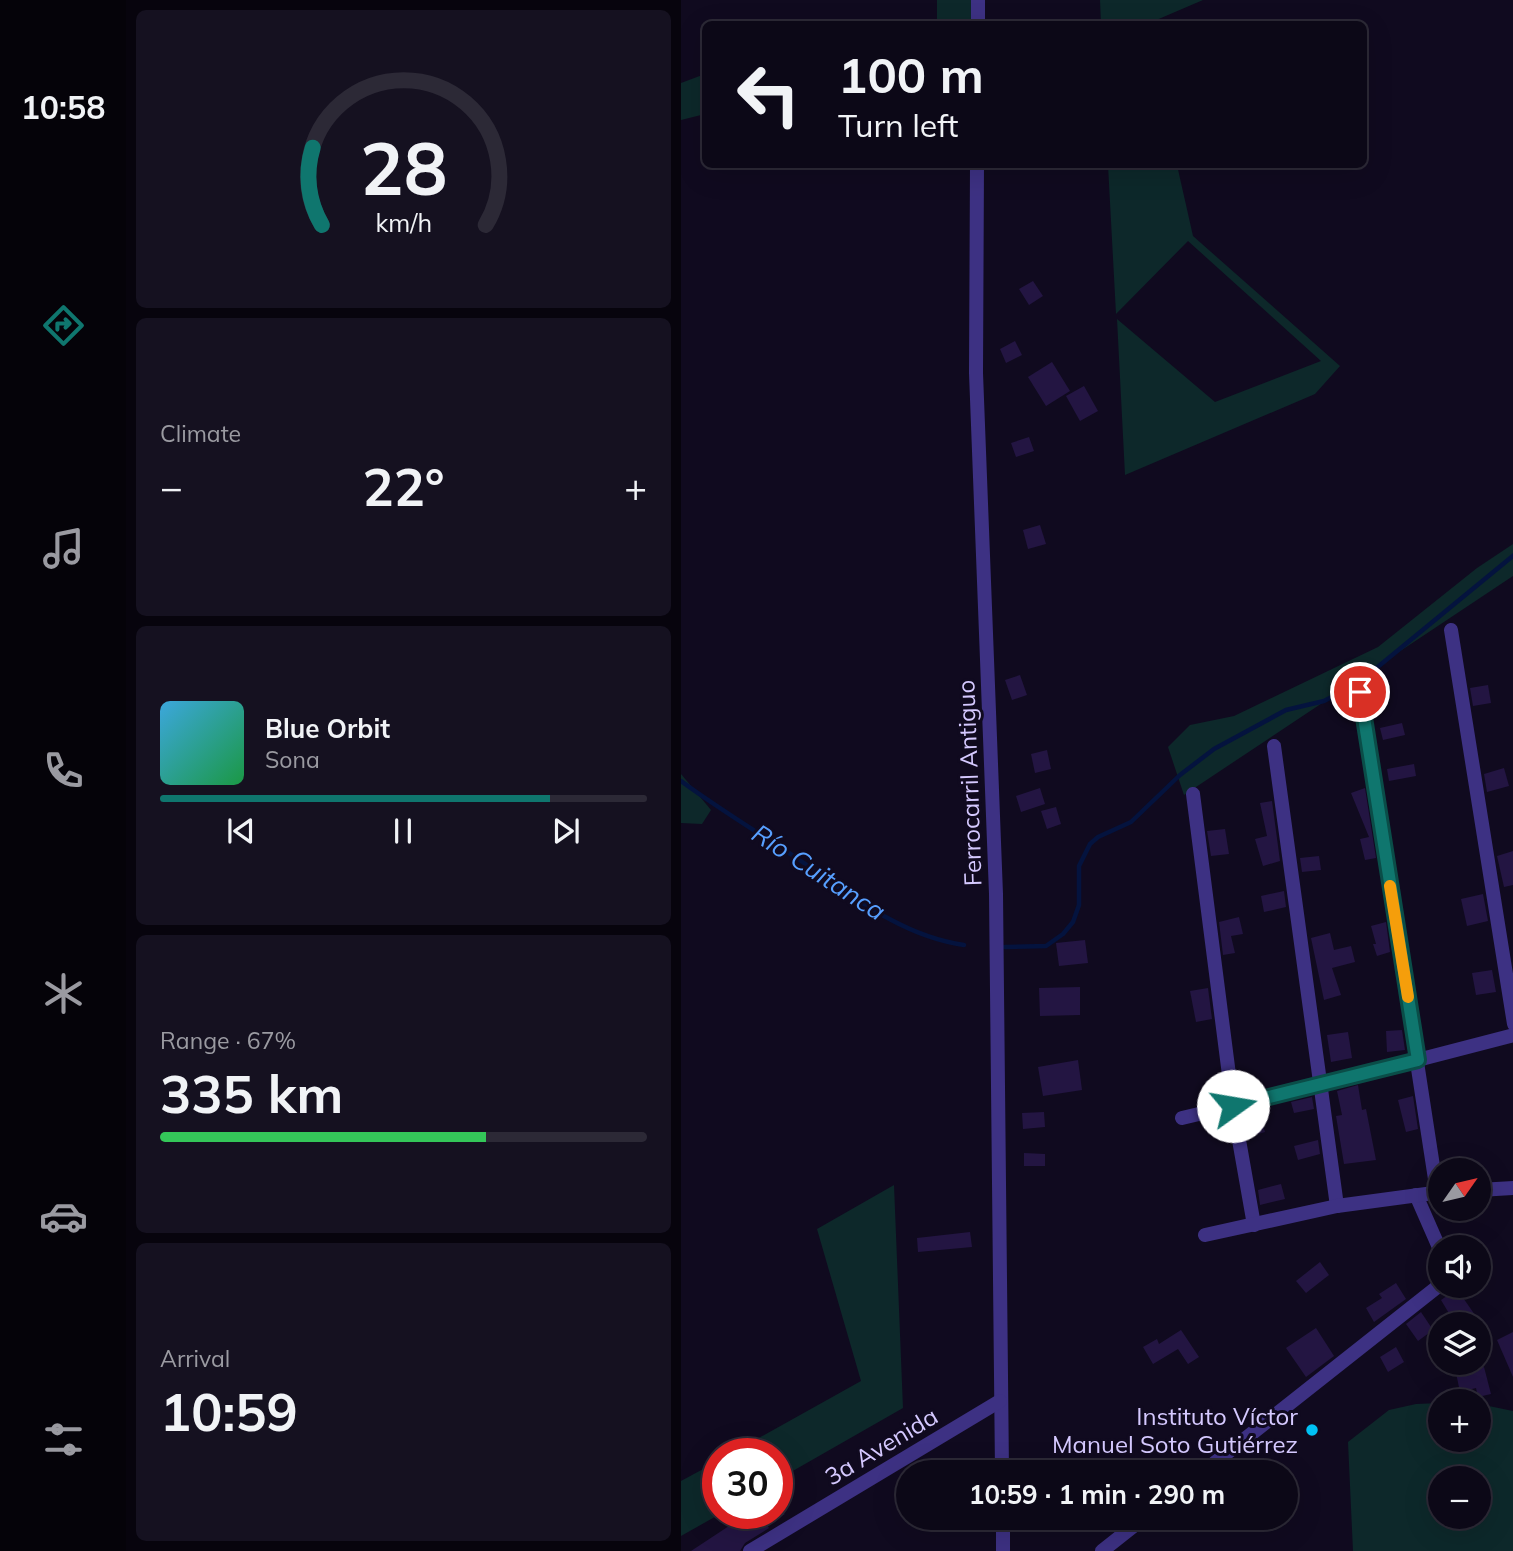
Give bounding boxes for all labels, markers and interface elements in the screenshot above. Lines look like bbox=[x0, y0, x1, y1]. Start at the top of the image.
text: 100 m bbox=[838, 44, 984, 105]
icon: left bbox=[723, 49, 814, 140]
text: 10:58 bbox=[21, 87, 105, 127]
text: Turn left bbox=[838, 105, 958, 145]
text: 28 bbox=[360, 122, 447, 213]
text: km/h bbox=[375, 207, 432, 238]
icon: directions bbox=[39, 301, 88, 350]
text: Climate bbox=[160, 419, 241, 448]
text: 22° bbox=[362, 454, 445, 519]
text: − bbox=[160, 463, 183, 511]
text: + bbox=[624, 463, 647, 511]
icon: music bbox=[39, 524, 88, 573]
pin bbox=[1330, 662, 1390, 722]
icon: arrive bbox=[1341, 673, 1379, 711]
street label: Ferrocarril Antiguo bbox=[950, 679, 988, 887]
text: Blue Orbit bbox=[265, 712, 390, 745]
text: Sona bbox=[265, 745, 320, 774]
icon: phone bbox=[39, 746, 88, 795]
icon: previous bbox=[222, 812, 260, 850]
icon: pause bbox=[384, 812, 422, 850]
icon: next bbox=[547, 812, 585, 850]
water label: Río Cuitanca bbox=[746, 817, 892, 927]
icon: climate bbox=[39, 969, 88, 1018]
text: Range · 67% bbox=[160, 1026, 296, 1055]
text: 335 km bbox=[160, 1061, 343, 1126]
position arrow bbox=[1196, 1069, 1270, 1143]
north arrow bbox=[1428, 1158, 1491, 1222]
map controls bbox=[1428, 1158, 1491, 1529]
icon: car bbox=[39, 1192, 88, 1241]
button: sound bbox=[1428, 1235, 1491, 1298]
button: layers bbox=[1428, 1312, 1491, 1375]
text: Arrival bbox=[160, 1344, 230, 1373]
text: 10:59 bbox=[160, 1379, 298, 1444]
button: + bbox=[1428, 1389, 1491, 1452]
street label: 3a Avenida bbox=[819, 1401, 943, 1491]
place label: Instituto Víctor Manuel Soto Gutiérrez bbox=[1052, 1401, 1298, 1459]
icon: filters bbox=[39, 1415, 88, 1464]
marker: Instituto Víctor Manuel Soto Gutiérrez bbox=[1304, 1422, 1320, 1438]
speed limit sign: 30 bbox=[702, 1438, 793, 1529]
button: − bbox=[1428, 1466, 1491, 1529]
text: 10:59 · 1 min · 290 m bbox=[969, 1478, 1225, 1511]

